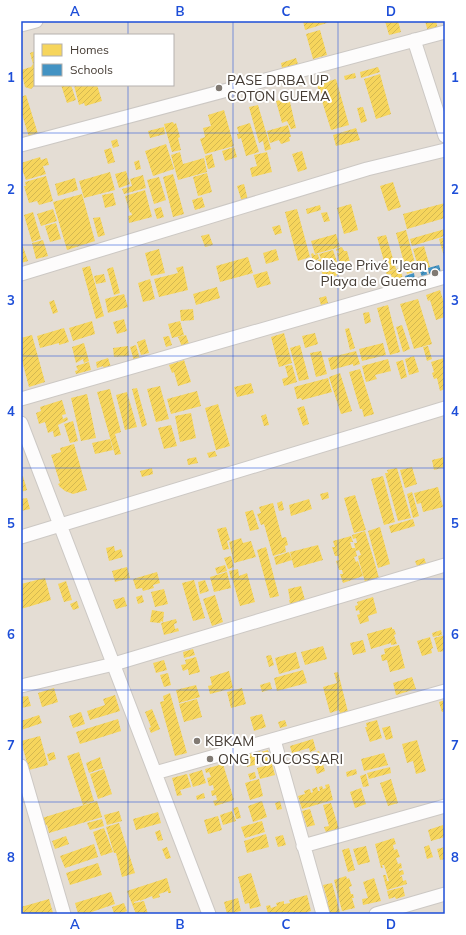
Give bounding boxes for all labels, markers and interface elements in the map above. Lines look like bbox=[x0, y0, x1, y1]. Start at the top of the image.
text: A bbox=[70, 3, 80, 19]
text: B bbox=[176, 3, 185, 19]
text: C bbox=[282, 3, 291, 19]
text: D bbox=[386, 3, 396, 19]
legend bbox=[34, 34, 174, 86]
text: Homes bbox=[70, 42, 109, 57]
text: Schools bbox=[70, 62, 113, 77]
text: 1 bbox=[7, 69, 15, 85]
text: 1 bbox=[451, 69, 459, 85]
place label: PASE DRBA UP COTON GUEMA bbox=[227, 71, 331, 105]
marker: PASE DRBA UP COTON GUEMA bbox=[214, 83, 224, 93]
text: 2 bbox=[7, 181, 15, 197]
text: 2 bbox=[451, 181, 459, 197]
place label: Collège Privé ''Jean Playa de Guema bbox=[305, 256, 427, 290]
marker: Collège Privé ''Jean Playa de Guema bbox=[430, 268, 440, 278]
text: 3 bbox=[7, 292, 15, 308]
text: 3 bbox=[451, 292, 459, 308]
text: 4 bbox=[7, 403, 15, 419]
text: 4 bbox=[451, 403, 459, 419]
text: 5 bbox=[7, 515, 15, 531]
text: 5 bbox=[451, 515, 459, 531]
text: 6 bbox=[7, 626, 15, 642]
text: 6 bbox=[451, 626, 459, 642]
place label: KBKAM bbox=[205, 732, 254, 750]
marker: KBKAM bbox=[192, 736, 202, 746]
text: 7 bbox=[7, 737, 15, 753]
text: 7 bbox=[451, 737, 459, 753]
place label: ONG TOUCOSSARI bbox=[218, 750, 343, 768]
marker: ONG TOUCOSSARI bbox=[205, 754, 215, 764]
text: 8 bbox=[7, 849, 15, 865]
text: 8 bbox=[451, 849, 459, 865]
text: A bbox=[70, 916, 80, 932]
text: B bbox=[176, 916, 185, 932]
text: C bbox=[282, 916, 291, 932]
text: D bbox=[386, 916, 396, 932]

